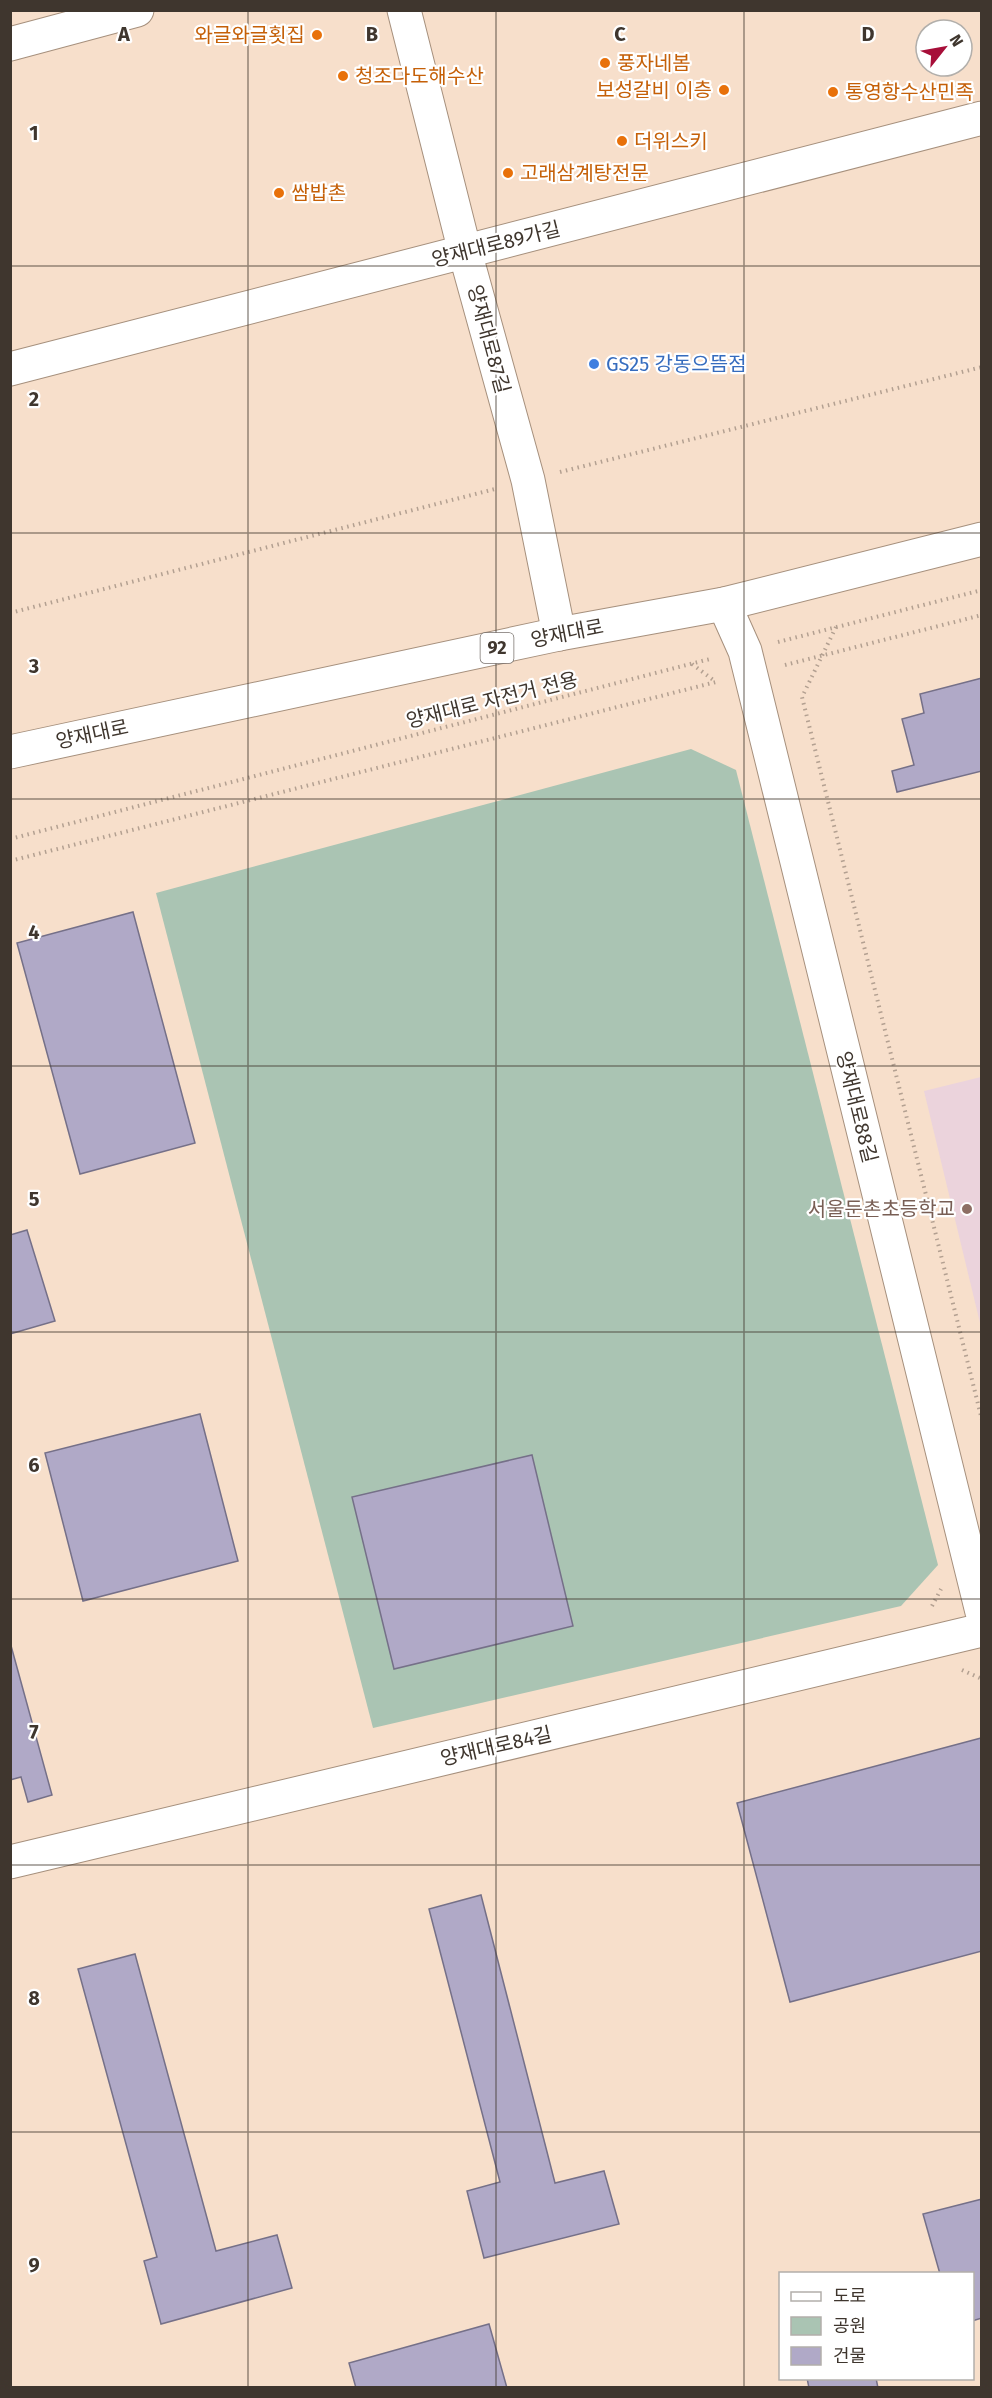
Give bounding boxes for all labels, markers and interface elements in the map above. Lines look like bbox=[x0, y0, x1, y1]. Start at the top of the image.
north arrow bbox=[914, 18, 974, 78]
text: A bbox=[117, 22, 131, 46]
text: B bbox=[366, 22, 378, 46]
text: C bbox=[614, 22, 626, 46]
text: D bbox=[861, 22, 875, 46]
place label: 와글와글횟집 bbox=[195, 23, 305, 47]
marker: 와글와글횟집 bbox=[310, 28, 324, 42]
text: N bbox=[946, 31, 967, 50]
place label: 풍자네봄 bbox=[617, 51, 691, 75]
marker: 풍자네봄 bbox=[598, 56, 612, 70]
place label: 청조다도해수산 bbox=[355, 64, 484, 88]
marker: 청조다도해수산 bbox=[336, 69, 350, 83]
place label: 보성갈비 이층 bbox=[596, 78, 712, 102]
place label: 통영항수산민족 bbox=[845, 80, 974, 104]
marker: 보성갈비 이층 bbox=[717, 83, 731, 97]
marker: 통영항수산민족 bbox=[826, 85, 840, 99]
text: 1 bbox=[29, 121, 39, 145]
place label: 더위스키 bbox=[634, 129, 708, 153]
marker: 더위스키 bbox=[615, 134, 629, 148]
place label: 고래삼계탕전문 bbox=[520, 161, 649, 185]
marker: 고래삼계탕전문 bbox=[501, 166, 515, 180]
place label: 쌈밥촌 bbox=[291, 181, 346, 205]
marker: 쌈밥촌 bbox=[272, 186, 286, 200]
street label: 양재대로89가길 bbox=[429, 216, 563, 272]
street label: 양재대로87길 bbox=[463, 282, 515, 396]
place label: GS25 강동으뜸점 bbox=[606, 352, 747, 376]
marker: GS25 강동으뜸점 bbox=[587, 357, 601, 371]
text: 2 bbox=[29, 387, 39, 411]
street label: 양재대로 bbox=[529, 614, 605, 652]
road number: 92 bbox=[480, 633, 514, 663]
text: 3 bbox=[28, 654, 39, 678]
street label: 양재대로 자전거 전용 bbox=[404, 667, 580, 733]
street label: 양재대로 bbox=[54, 715, 130, 753]
text: 4 bbox=[28, 920, 40, 944]
street label: 양재대로88길 bbox=[832, 1049, 882, 1165]
text: 5 bbox=[29, 1187, 40, 1211]
place label: 서울둔촌초등학교 bbox=[808, 1197, 955, 1221]
marker: 서울둔촌초등학교 bbox=[960, 1202, 974, 1216]
text: 6 bbox=[28, 1453, 40, 1477]
text: 7 bbox=[29, 1720, 39, 1744]
street label: 양재대로84길 bbox=[438, 1722, 554, 1770]
text: 8 bbox=[28, 1986, 40, 2010]
text: 9 bbox=[28, 2253, 40, 2277]
legend bbox=[779, 2272, 974, 2380]
text: 도로 bbox=[833, 2285, 866, 2307]
text: 공원 bbox=[833, 2315, 866, 2337]
text: 건물 bbox=[833, 2345, 866, 2367]

